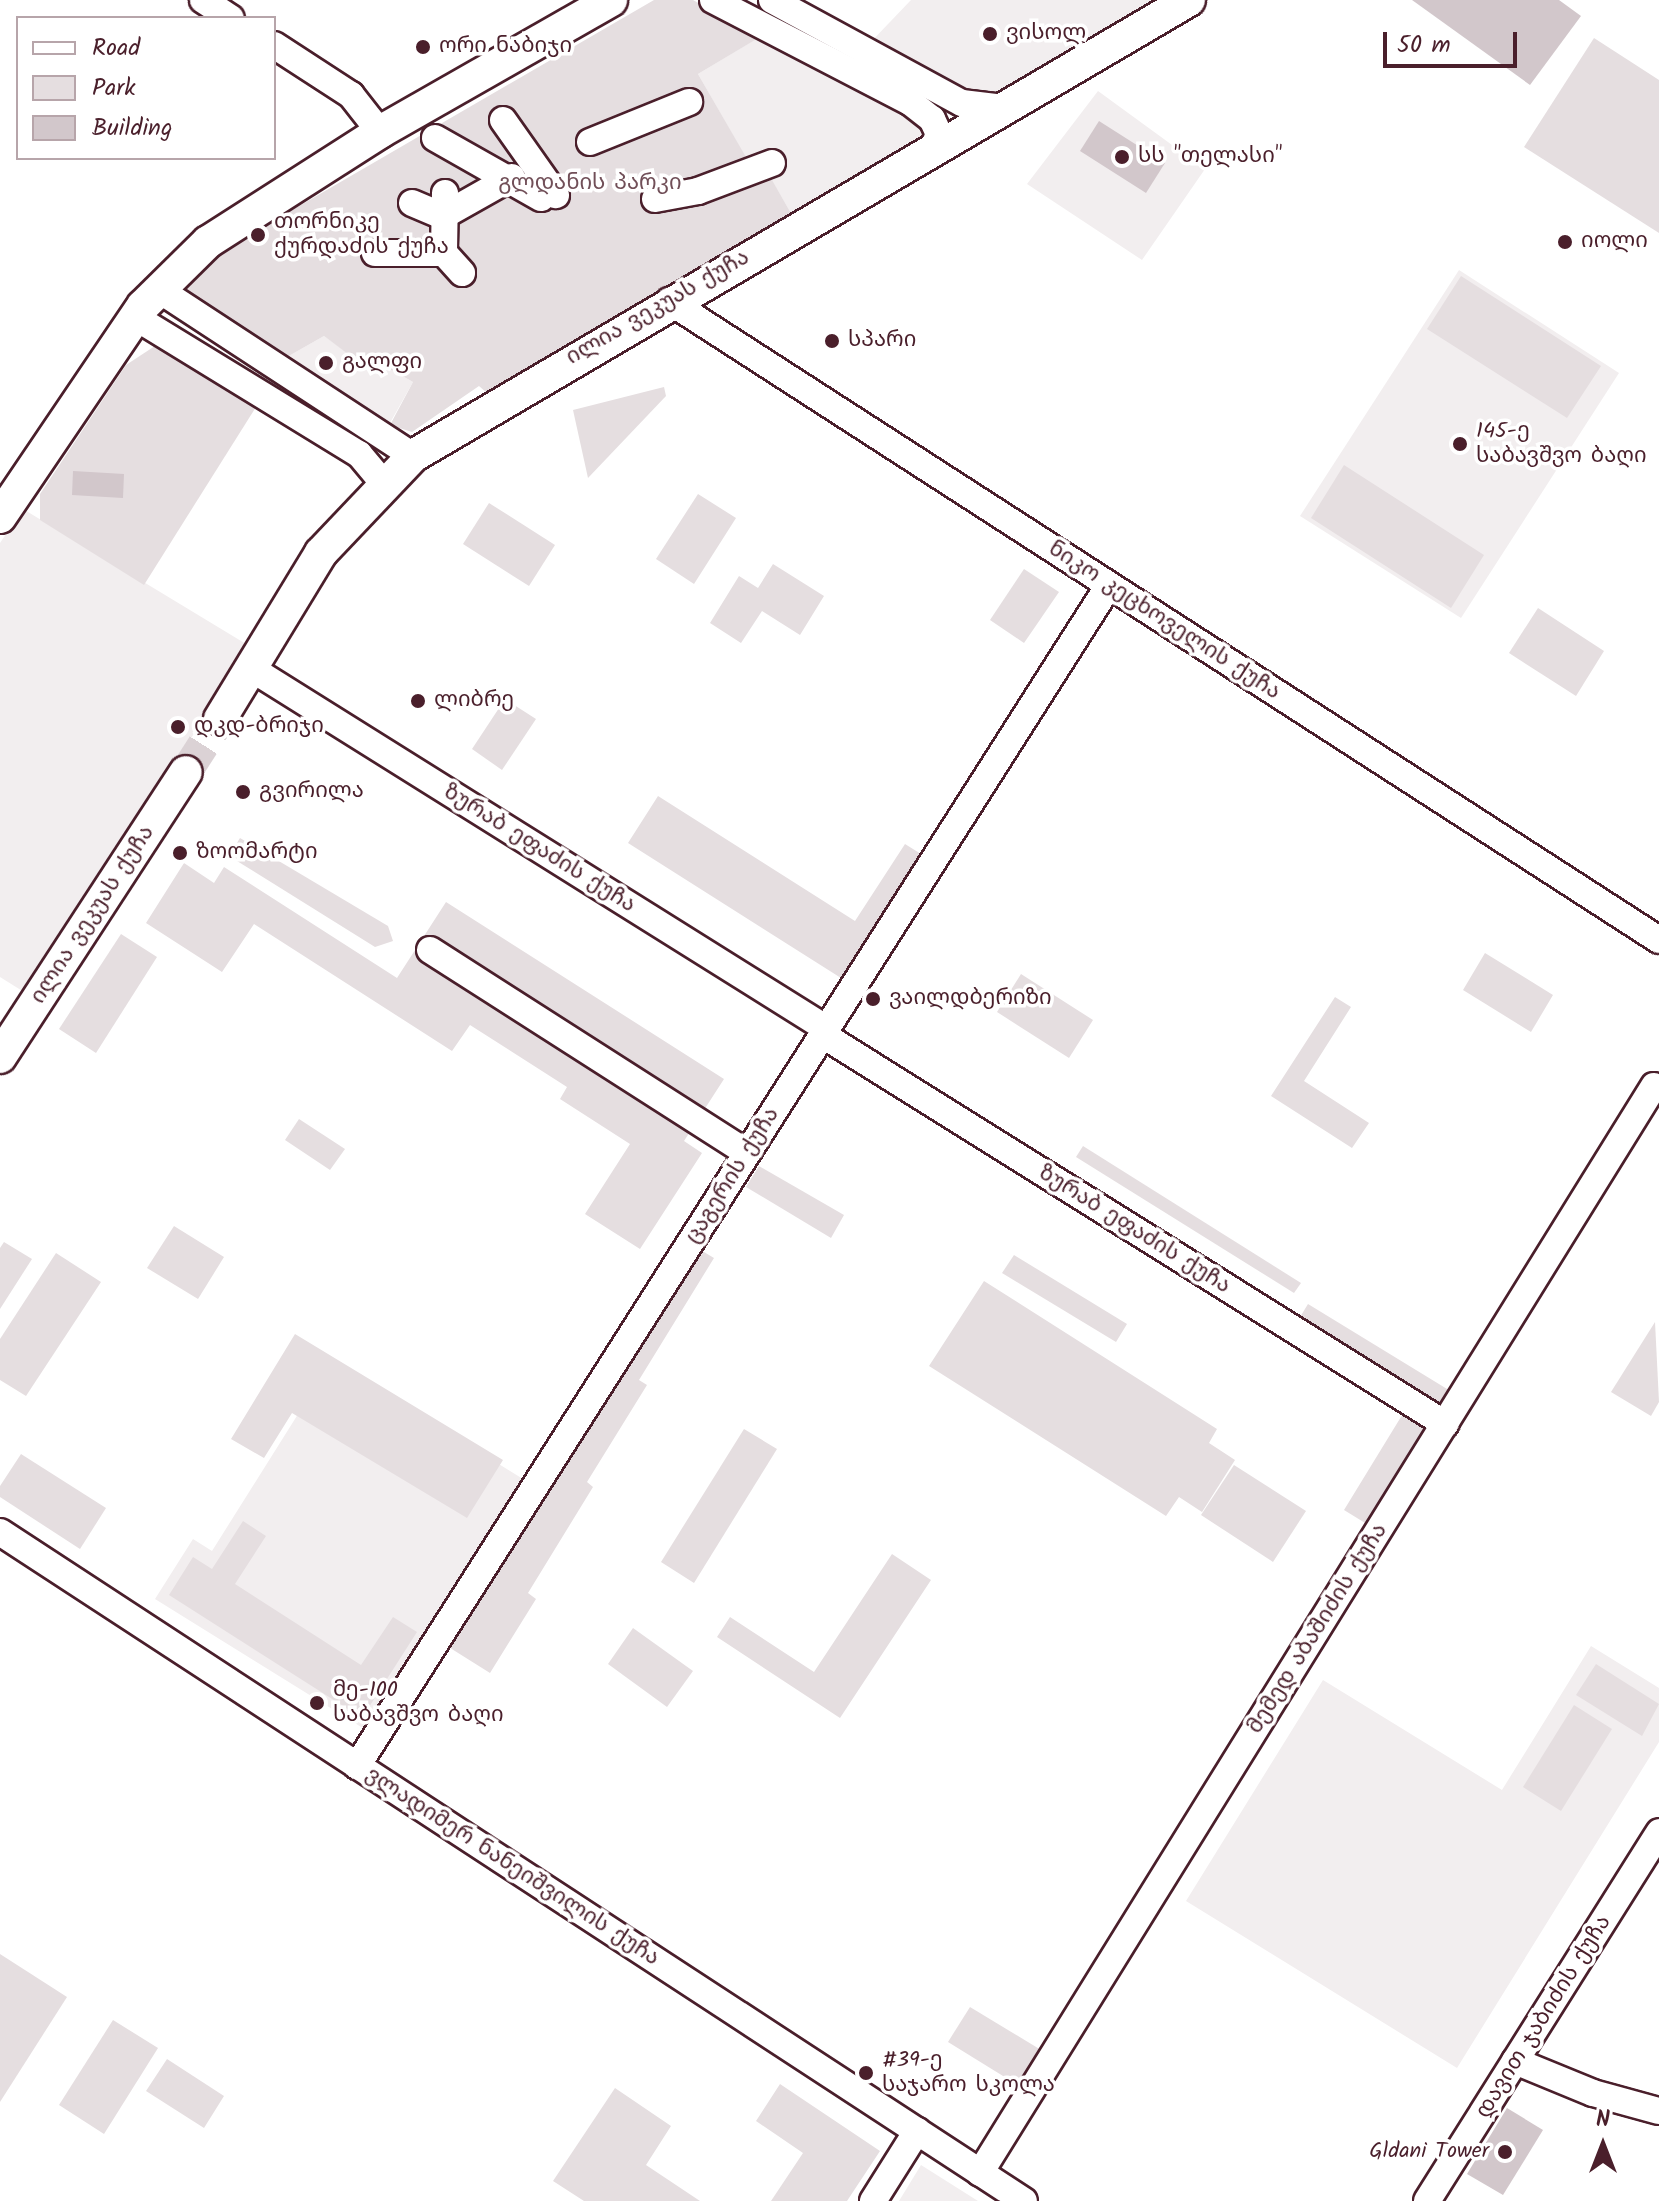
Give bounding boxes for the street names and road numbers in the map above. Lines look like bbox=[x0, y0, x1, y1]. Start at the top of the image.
street label: ილია ვეკუას ქუჩა bbox=[562, 245, 754, 371]
street label: ნიკო კეცხოველის ქუჩა bbox=[1043, 536, 1285, 706]
street label: ზურაბ ეფაძის ქუჩა bbox=[438, 779, 640, 919]
street label: ილია ვეკუას ქუჩა bbox=[26, 821, 160, 1009]
street label: ცაგერის ქუჩა bbox=[681, 1103, 785, 1249]
street label: ზურაბ ეფაძის ქუჩა bbox=[1033, 1160, 1235, 1300]
street label: მემედ აბაშიძის ქუჩა bbox=[1242, 1519, 1394, 1739]
street label: ვლადიმერ ნანეიშვილის ქუჩა bbox=[360, 1762, 664, 1972]
street label: დავით ჯაბიძის ქუჩა bbox=[1471, 1911, 1617, 2123]

